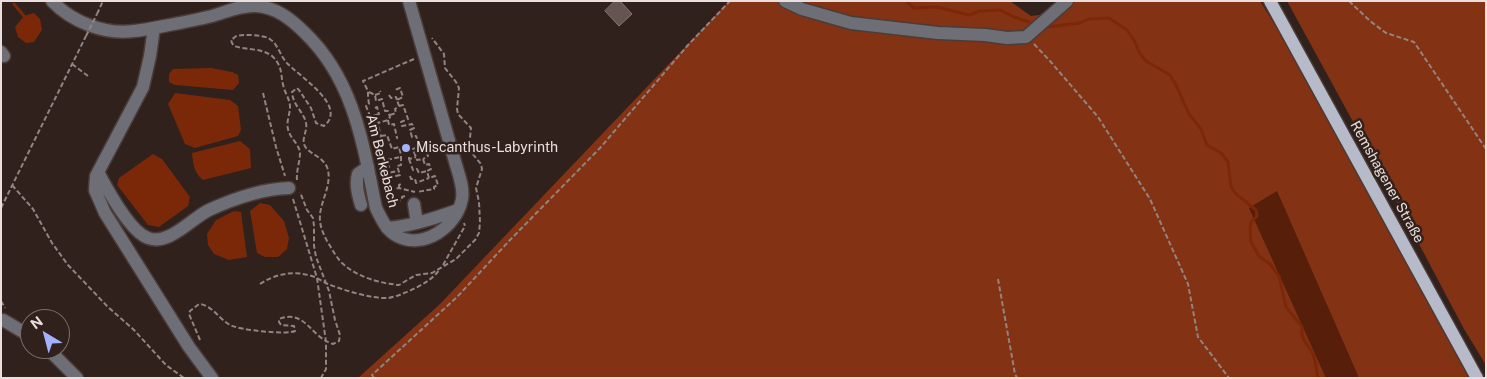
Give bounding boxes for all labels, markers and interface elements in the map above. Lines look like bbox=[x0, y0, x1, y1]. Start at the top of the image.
street label: Am Berkebach bbox=[362, 113, 402, 209]
street label: Remshagener Straße bbox=[1346, 118, 1428, 246]
place label: Miscanthus-Labyrinth bbox=[416, 140, 558, 156]
marker: Miscanthus-Labyrinth bbox=[400, 142, 412, 154]
north arrow bbox=[20, 309, 70, 359]
text: N bbox=[27, 313, 46, 333]

